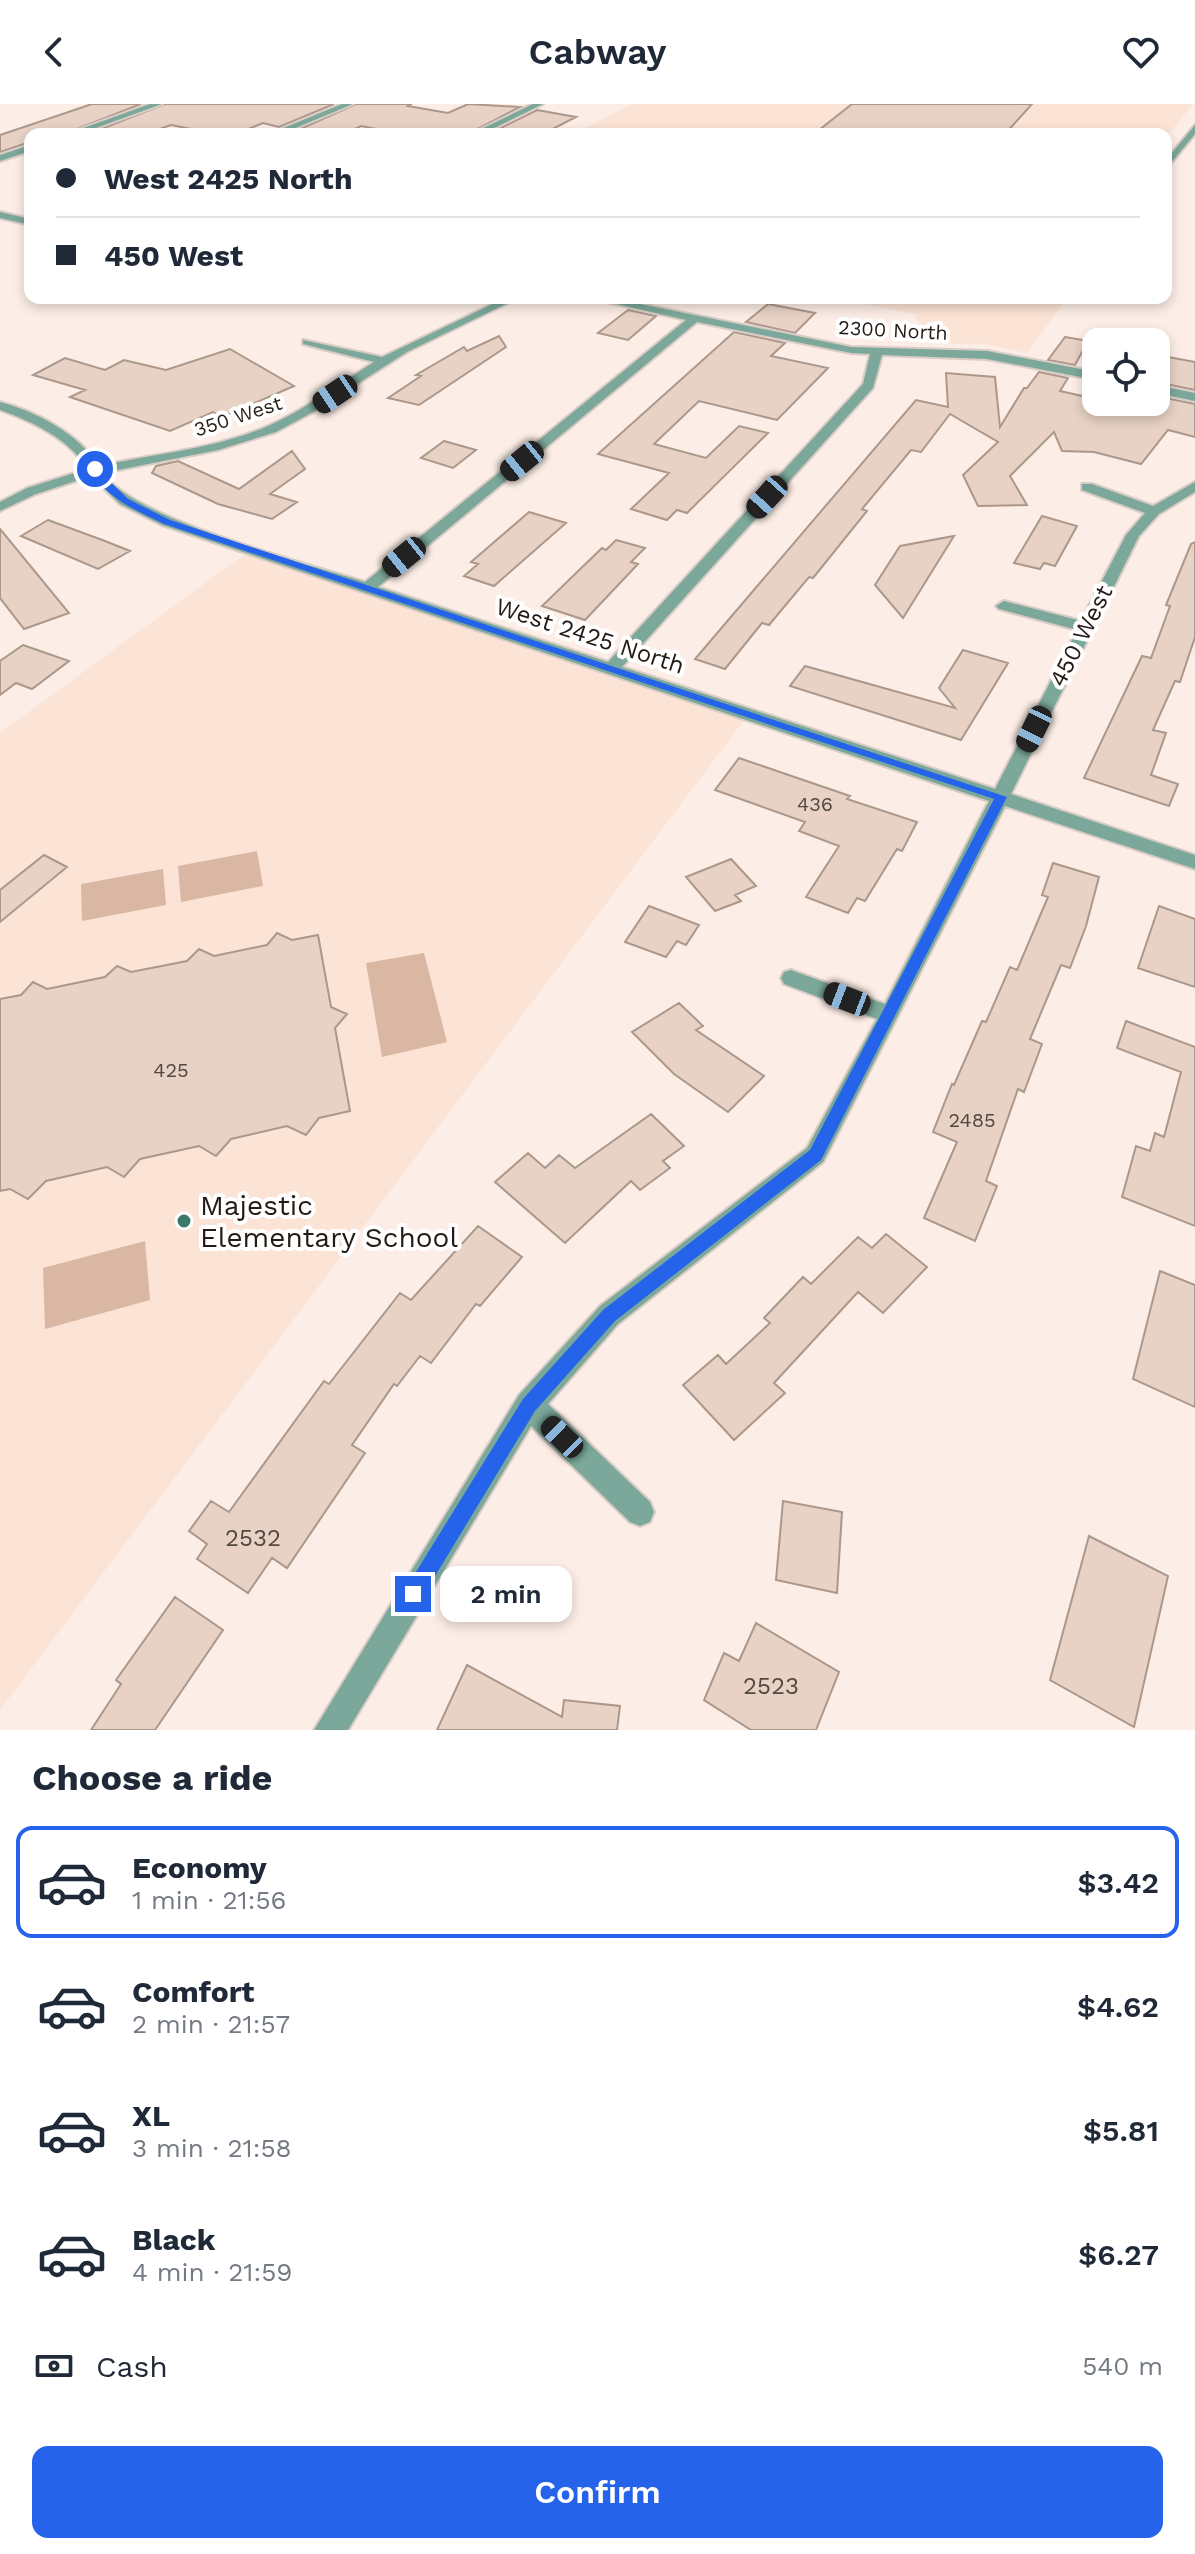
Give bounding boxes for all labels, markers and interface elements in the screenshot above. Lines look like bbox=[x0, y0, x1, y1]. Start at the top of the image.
icon: back bbox=[32, 30, 76, 74]
icon: heart bbox=[1119, 30, 1163, 74]
text: Cabway bbox=[529, 31, 666, 73]
text: West 2425 North bbox=[104, 161, 353, 196]
text: 450 West bbox=[104, 238, 243, 273]
street label: 2300 North bbox=[838, 315, 948, 345]
map controls bbox=[1082, 328, 1170, 416]
button: locate bbox=[1082, 328, 1170, 416]
car bbox=[308, 371, 362, 417]
street label: 350 West bbox=[191, 390, 286, 441]
car bbox=[496, 437, 548, 485]
route start bbox=[77, 451, 113, 487]
car bbox=[742, 471, 792, 523]
car bbox=[378, 533, 430, 581]
street label: 450 West bbox=[1044, 581, 1118, 691]
street label: West 2425 North bbox=[492, 592, 688, 680]
car bbox=[1013, 702, 1055, 756]
house number: 436 bbox=[797, 792, 833, 816]
car bbox=[820, 979, 874, 1019]
house number: 425 bbox=[153, 1058, 189, 1082]
house number: 2485 bbox=[948, 1108, 996, 1132]
place label: Majestic Elementary School bbox=[200, 1189, 458, 1254]
marker: Majestic Elementary School bbox=[175, 1212, 193, 1230]
car bbox=[536, 1412, 588, 1462]
house number: 2532 bbox=[225, 1524, 281, 1552]
callout: 2 min bbox=[441, 1566, 573, 1622]
route end bbox=[395, 1576, 431, 1612]
text: 2 min bbox=[470, 1579, 542, 1609]
house number: 2523 bbox=[743, 1672, 799, 1700]
text: Choose a ride bbox=[32, 1757, 272, 1799]
icon: car bbox=[36, 1846, 108, 1918]
text: Economy bbox=[132, 1850, 267, 1885]
text: $3.42 bbox=[1078, 1865, 1159, 1900]
text: 1 min · 21:56 bbox=[132, 1885, 286, 1915]
icon: car bbox=[36, 1970, 108, 2042]
text: Comfort bbox=[132, 1974, 254, 2009]
text: $4.62 bbox=[1077, 1989, 1159, 2024]
text: 2 min · 21:57 bbox=[132, 2009, 290, 2039]
icon: car bbox=[36, 2094, 108, 2166]
text: XL bbox=[132, 2098, 170, 2133]
text: $5.81 bbox=[1083, 2113, 1159, 2148]
text: 3 min · 21:58 bbox=[132, 2133, 292, 2163]
icon: car bbox=[36, 2218, 108, 2290]
text: Black bbox=[132, 2222, 216, 2257]
text: $6.27 bbox=[1078, 2237, 1159, 2272]
text: 4 min · 21:59 bbox=[132, 2257, 292, 2287]
icon: cash bbox=[32, 2344, 76, 2388]
text: Cash bbox=[96, 2349, 168, 2384]
text: 540 m bbox=[1082, 2351, 1163, 2381]
button: Confirm bbox=[32, 2446, 1163, 2538]

